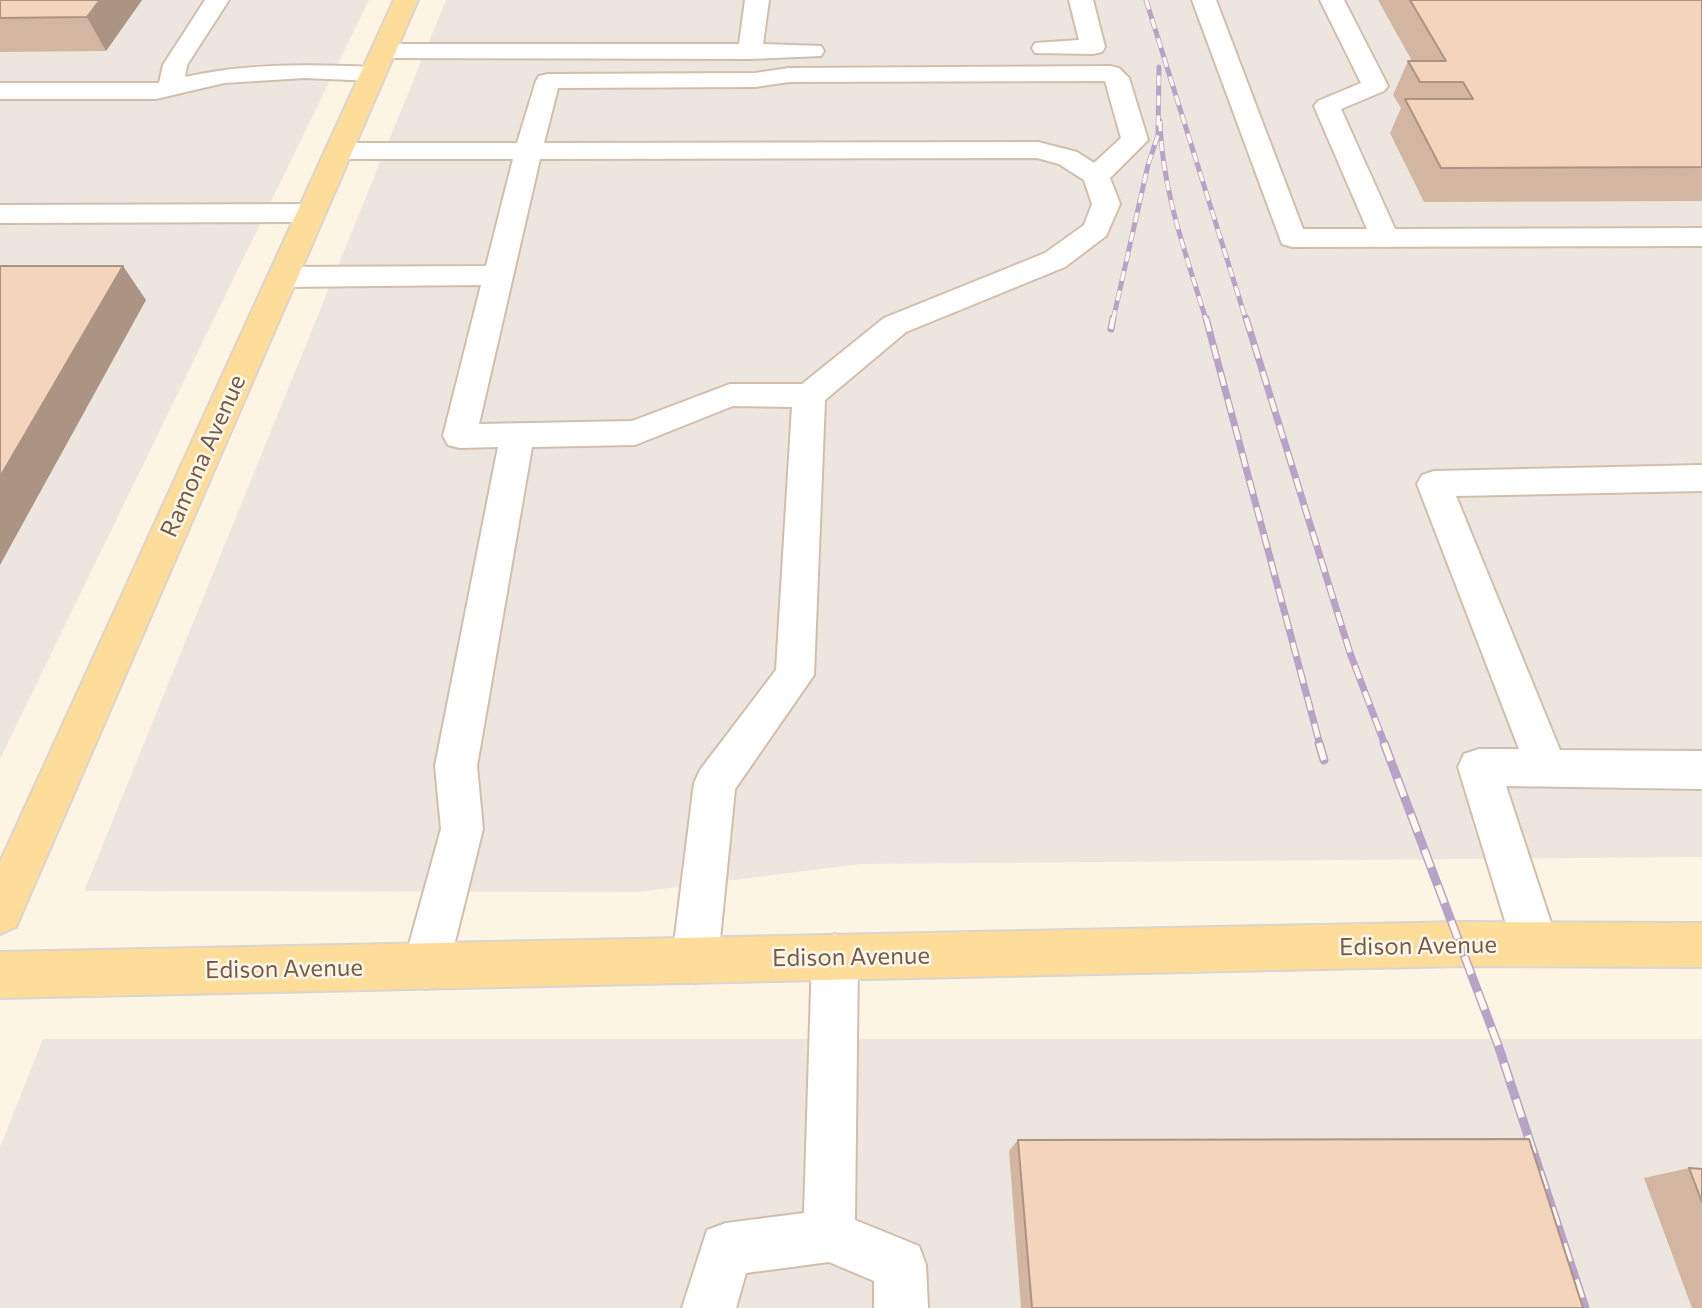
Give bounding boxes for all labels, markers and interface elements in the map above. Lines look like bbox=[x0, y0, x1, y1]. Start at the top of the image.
street label: Ramona Avenue bbox=[154, 370, 252, 542]
street label: Edison Avenue bbox=[1339, 930, 1497, 962]
street label: Edison Avenue bbox=[772, 941, 930, 973]
street label: Edison Avenue bbox=[205, 953, 363, 985]

